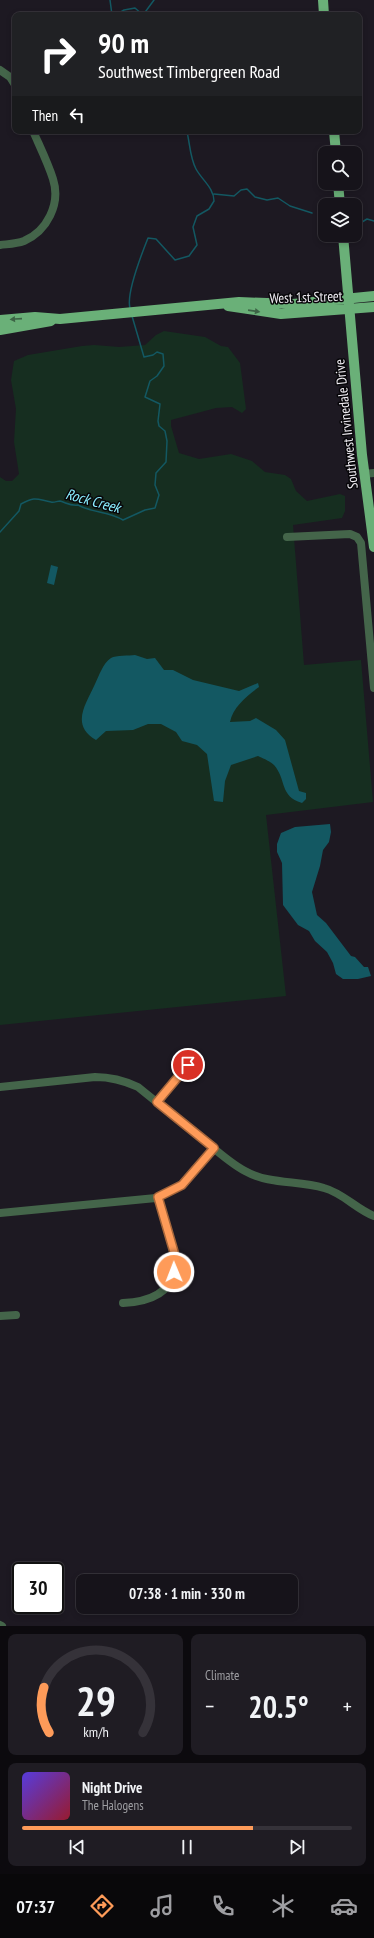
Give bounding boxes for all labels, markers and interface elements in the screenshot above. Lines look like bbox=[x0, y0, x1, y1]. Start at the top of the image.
text: 90 m bbox=[98, 24, 149, 61]
icon: right bbox=[32, 28, 84, 80]
text: Southwest Timbergreen Road bbox=[98, 60, 280, 83]
icon: left bbox=[66, 104, 88, 126]
text: Then bbox=[32, 106, 58, 125]
map controls bbox=[318, 146, 362, 242]
button: search bbox=[318, 146, 362, 190]
button: layers bbox=[318, 198, 362, 242]
street label: West 1st Street bbox=[269, 287, 343, 307]
one-way arrow bbox=[248, 308, 261, 314]
one-way arrow bbox=[10, 315, 22, 322]
street label: Southwest Irvinedale Drive bbox=[330, 358, 362, 490]
water label: Rock Creek bbox=[64, 484, 125, 517]
pin bbox=[171, 1048, 205, 1082]
icon: arrive bbox=[177, 1054, 199, 1076]
position arrow bbox=[153, 1251, 195, 1293]
speed limit sign: 30 bbox=[12, 1562, 64, 1614]
text: 07:38 · 1 min · 330 m bbox=[129, 1584, 245, 1603]
text: Climate bbox=[205, 1667, 239, 1684]
text: 29 bbox=[76, 1673, 115, 1726]
text: 20.5° bbox=[248, 1687, 309, 1726]
text: − bbox=[205, 1692, 214, 1720]
text: + bbox=[343, 1692, 352, 1720]
text: km/h bbox=[83, 1721, 108, 1740]
text: Night Drive bbox=[82, 1778, 142, 1797]
text: The Halogens bbox=[82, 1797, 144, 1814]
icon: previous bbox=[66, 1836, 88, 1858]
icon: pause bbox=[176, 1836, 198, 1858]
icon: next bbox=[286, 1836, 308, 1858]
icon: directions bbox=[88, 1892, 116, 1920]
icon: music bbox=[148, 1892, 176, 1920]
icon: phone bbox=[209, 1892, 237, 1920]
icon: climate bbox=[269, 1892, 297, 1920]
icon: car bbox=[330, 1892, 358, 1920]
text: 07:37 bbox=[16, 1895, 55, 1918]

